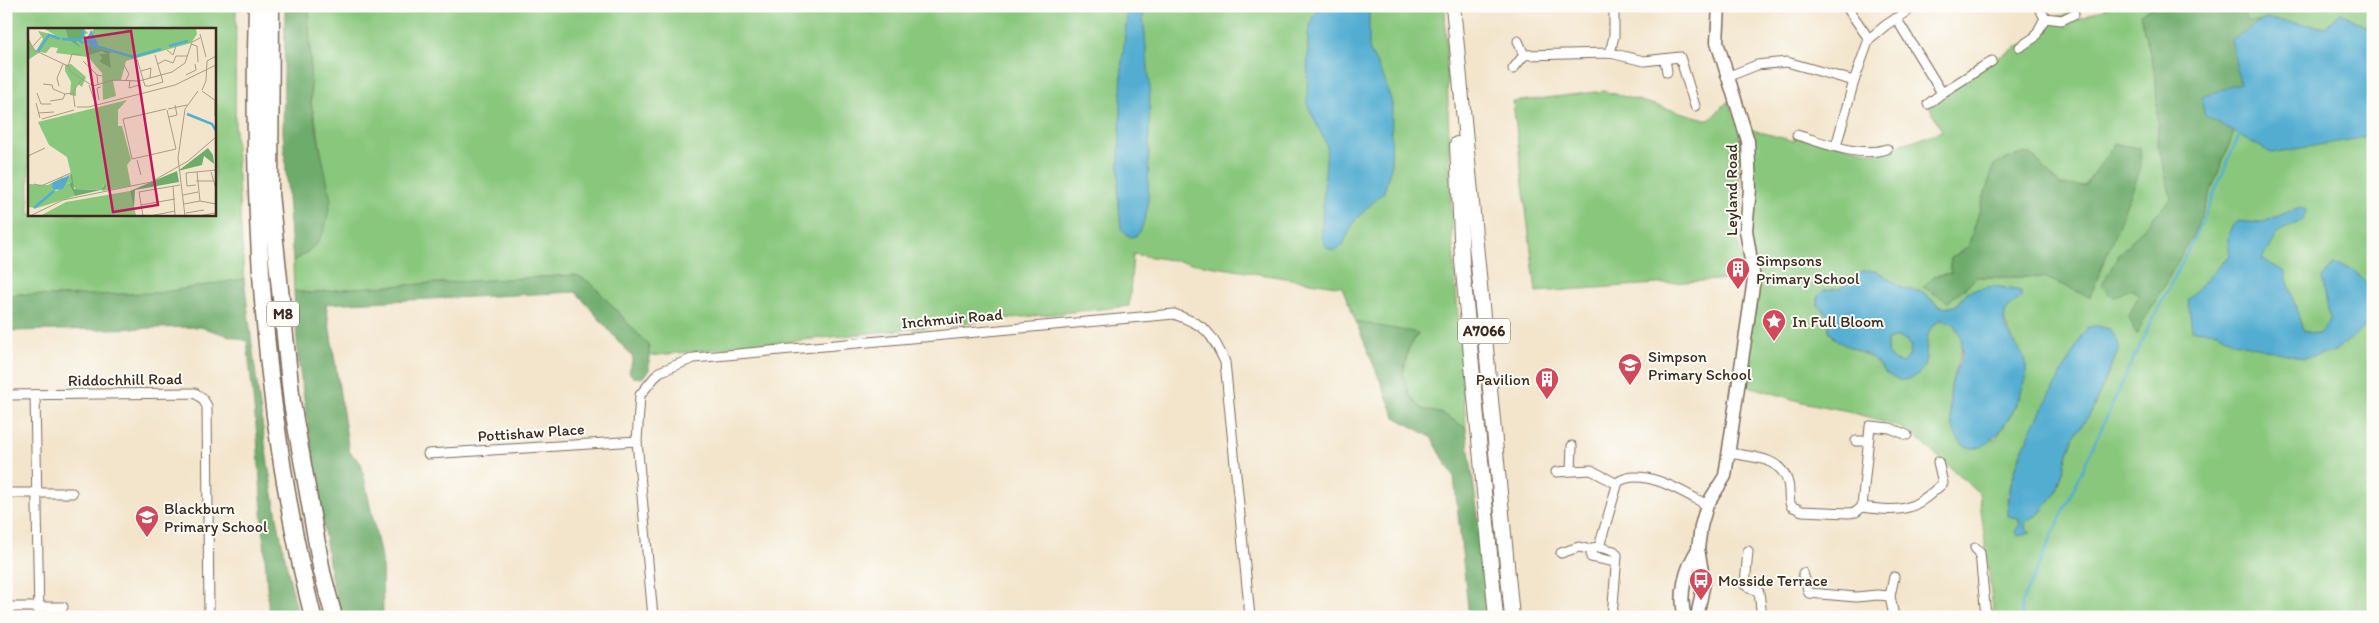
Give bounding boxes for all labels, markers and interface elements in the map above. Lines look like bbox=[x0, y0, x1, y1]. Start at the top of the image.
inset map bbox=[28, 28, 215, 215]
street label: Leyland Road bbox=[1722, 144, 1741, 236]
place label: Simpsons Primary School bbox=[1756, 251, 1860, 288]
building icon: Simpsons Primary School bbox=[1725, 256, 1751, 290]
road number: M8 bbox=[267, 302, 299, 326]
street label: Inchmuir Road bbox=[901, 305, 1004, 332]
place icon: In Full Bloom bbox=[1761, 308, 1787, 342]
place label: In Full Bloom bbox=[1792, 312, 1884, 331]
road number: A7066 bbox=[1458, 318, 1510, 344]
place label: Simpson Primary School bbox=[1648, 347, 1752, 384]
school or university icon: Simpson Primary School bbox=[1617, 352, 1643, 386]
building icon: Pavilion bbox=[1534, 366, 1560, 400]
street label: Riddochhill Road bbox=[68, 369, 183, 390]
place label: Pavilion bbox=[1476, 370, 1530, 389]
street label: Pottishaw Place bbox=[477, 419, 585, 446]
place label: Blackburn Primary School bbox=[164, 499, 268, 536]
school or university icon: Blackburn Primary School bbox=[134, 504, 160, 538]
bus stop icon: Mosside Terrace bbox=[1688, 567, 1714, 601]
place label: Mosside Terrace bbox=[1718, 571, 1828, 590]

